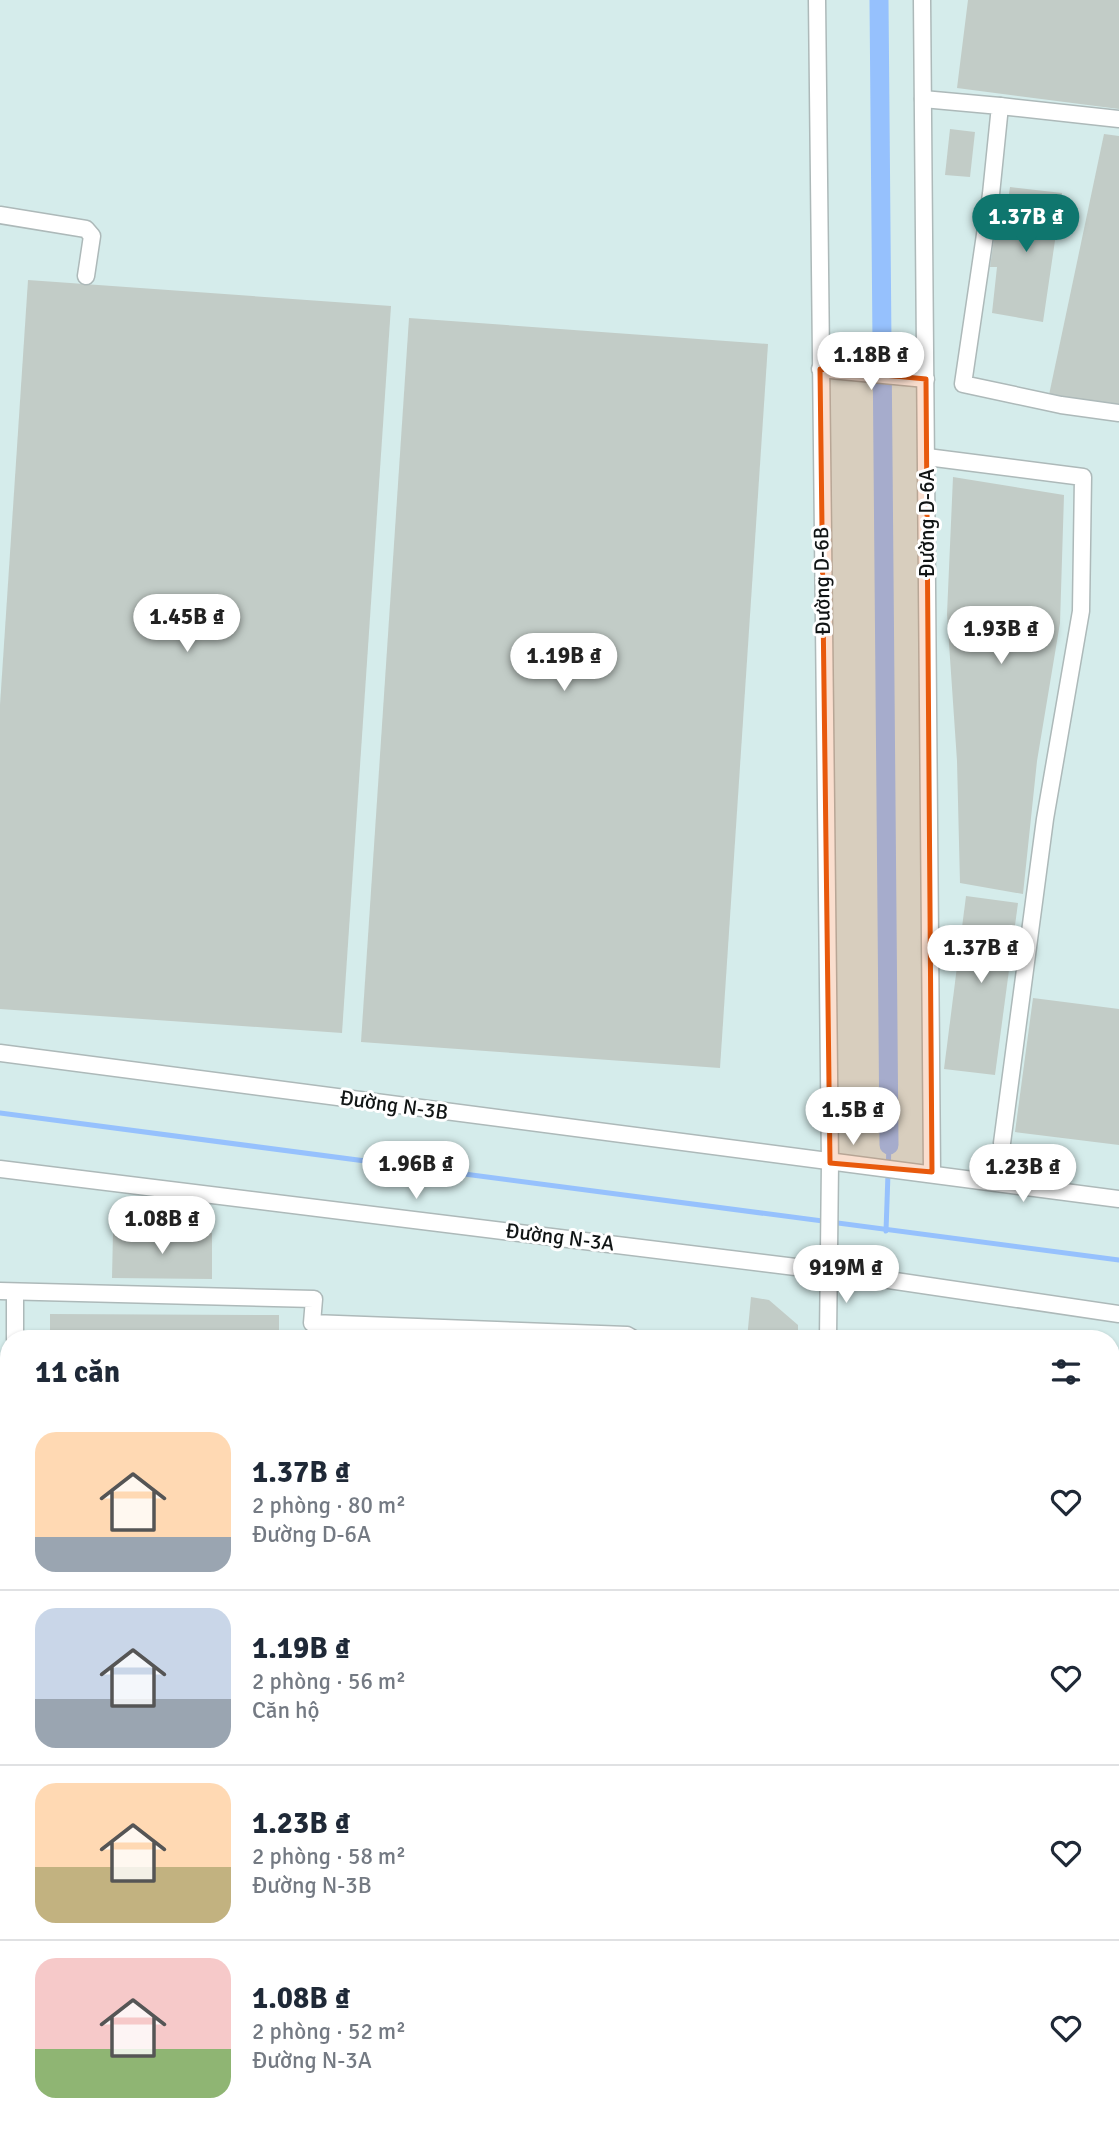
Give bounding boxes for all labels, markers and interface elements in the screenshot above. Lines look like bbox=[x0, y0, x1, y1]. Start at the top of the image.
pin: 1.37B ₫ bbox=[961, 194, 1091, 254]
text: 1.37B ₫ bbox=[988, 202, 1064, 231]
pin: 1.18B ₫ bbox=[806, 332, 936, 392]
text: 1.18B ₫ bbox=[833, 340, 909, 369]
street label: Đường D-6A bbox=[914, 468, 940, 577]
street label: Đường D-6B bbox=[808, 526, 836, 636]
pin: 1.45B ₫ bbox=[122, 594, 252, 654]
text: 1.45B ₫ bbox=[149, 602, 225, 631]
pin: 1.93B ₫ bbox=[936, 606, 1066, 666]
text: 1.93B ₫ bbox=[963, 614, 1039, 643]
pin: 1.19B ₫ bbox=[499, 634, 629, 693]
text: 1.19B ₫ bbox=[526, 641, 602, 670]
pin: 1.37B ₫ bbox=[916, 926, 1046, 985]
text: 1.37B ₫ bbox=[943, 933, 1019, 962]
street label: Đường N-3B bbox=[338, 1085, 450, 1125]
pin: 1.5B ₫ bbox=[796, 1088, 910, 1147]
text: 1.5B ₫ bbox=[821, 1095, 885, 1124]
pin: 1.96B ₫ bbox=[351, 1142, 481, 1201]
pin: 1.23B ₫ bbox=[958, 1144, 1088, 1204]
text: 1.96B ₫ bbox=[378, 1149, 454, 1178]
text: 1.23B ₫ bbox=[985, 1152, 1061, 1181]
pin: 1.08B ₫ bbox=[97, 1196, 227, 1256]
text: 1.08B ₫ bbox=[124, 1204, 200, 1233]
street label: Đường N-3A bbox=[504, 1217, 616, 1257]
pin: 919M ₫ bbox=[789, 1246, 903, 1305]
text: 919M ₫ bbox=[809, 1253, 883, 1282]
icon: filters bbox=[1047, 1353, 1085, 1391]
text: 11 căn bbox=[35, 1354, 120, 1391]
text: 1.37B ₫ bbox=[252, 1454, 350, 1491]
icon: home bbox=[91, 1460, 175, 1544]
icon: heart bbox=[1047, 1483, 1085, 1521]
text: 2 phòng · 80 m² bbox=[252, 1491, 406, 1520]
text: Đường D-6A bbox=[252, 1520, 371, 1549]
text: 1.19B ₫ bbox=[252, 1630, 350, 1667]
icon: home bbox=[91, 1636, 175, 1720]
icon: heart bbox=[1047, 1659, 1085, 1697]
text: 2 phòng · 56 m² bbox=[252, 1667, 406, 1696]
text: Căn hộ bbox=[252, 1696, 319, 1725]
text: 1.23B ₫ bbox=[252, 1805, 350, 1842]
icon: home bbox=[91, 1811, 175, 1895]
icon: heart bbox=[1047, 1834, 1085, 1872]
text: 2 phòng · 58 m² bbox=[252, 1842, 406, 1871]
text: Đường N-3B bbox=[252, 1871, 372, 1900]
text: 1.08B ₫ bbox=[252, 1980, 350, 2017]
icon: home bbox=[91, 1986, 175, 2070]
icon: heart bbox=[1047, 2009, 1085, 2047]
text: 2 phòng · 52 m² bbox=[252, 2017, 406, 2046]
text: Đường N-3A bbox=[252, 2046, 372, 2075]

